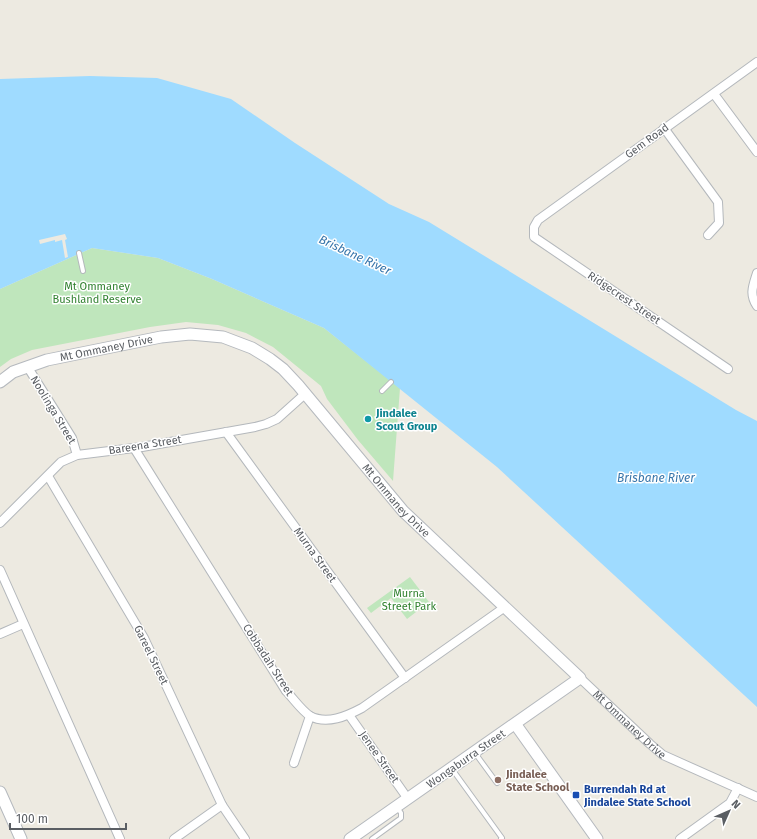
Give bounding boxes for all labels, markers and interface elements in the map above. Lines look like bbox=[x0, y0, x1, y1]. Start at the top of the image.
street label: Gem Road bbox=[623, 121, 671, 161]
water label: Brisbane River bbox=[317, 232, 394, 278]
street label: Ridgecrest Street bbox=[585, 269, 663, 327]
park label: Mt Ommaney Bushland Reserve bbox=[53, 280, 142, 306]
street label: Mt Ommaney Drive bbox=[59, 332, 154, 364]
street label: Noolinga Street bbox=[27, 373, 79, 447]
place label: Jindalee Scout Group bbox=[375, 407, 438, 433]
marker: Jindalee Scout Group bbox=[363, 414, 373, 424]
street label: Bareena Street bbox=[108, 433, 182, 457]
street label: Mt Ommaney Drive bbox=[360, 461, 433, 540]
water label: Brisbane River bbox=[617, 471, 695, 485]
street label: Murna Street bbox=[291, 525, 339, 585]
park label: Murna Street Park bbox=[382, 587, 437, 613]
street label: Cobbadah Street bbox=[240, 622, 296, 698]
street label: Gareel Street bbox=[131, 623, 171, 687]
street label: Mt Ommaney Drive bbox=[591, 687, 669, 761]
street label: Wongaburra Street bbox=[424, 727, 508, 791]
street label: Jenee Street bbox=[356, 728, 402, 786]
place label: Jindalee State School bbox=[505, 768, 570, 794]
marker: Jindalee State School bbox=[493, 775, 503, 785]
place label: Burrendah Rd at Jindalee State School bbox=[583, 783, 691, 809]
marker: Burrendah Rd at Jindalee State School bbox=[571, 790, 581, 800]
north arrow bbox=[709, 791, 749, 831]
text: N bbox=[729, 797, 743, 811]
scale bar bbox=[10, 805, 126, 831]
text: 100 m bbox=[16, 812, 48, 826]

